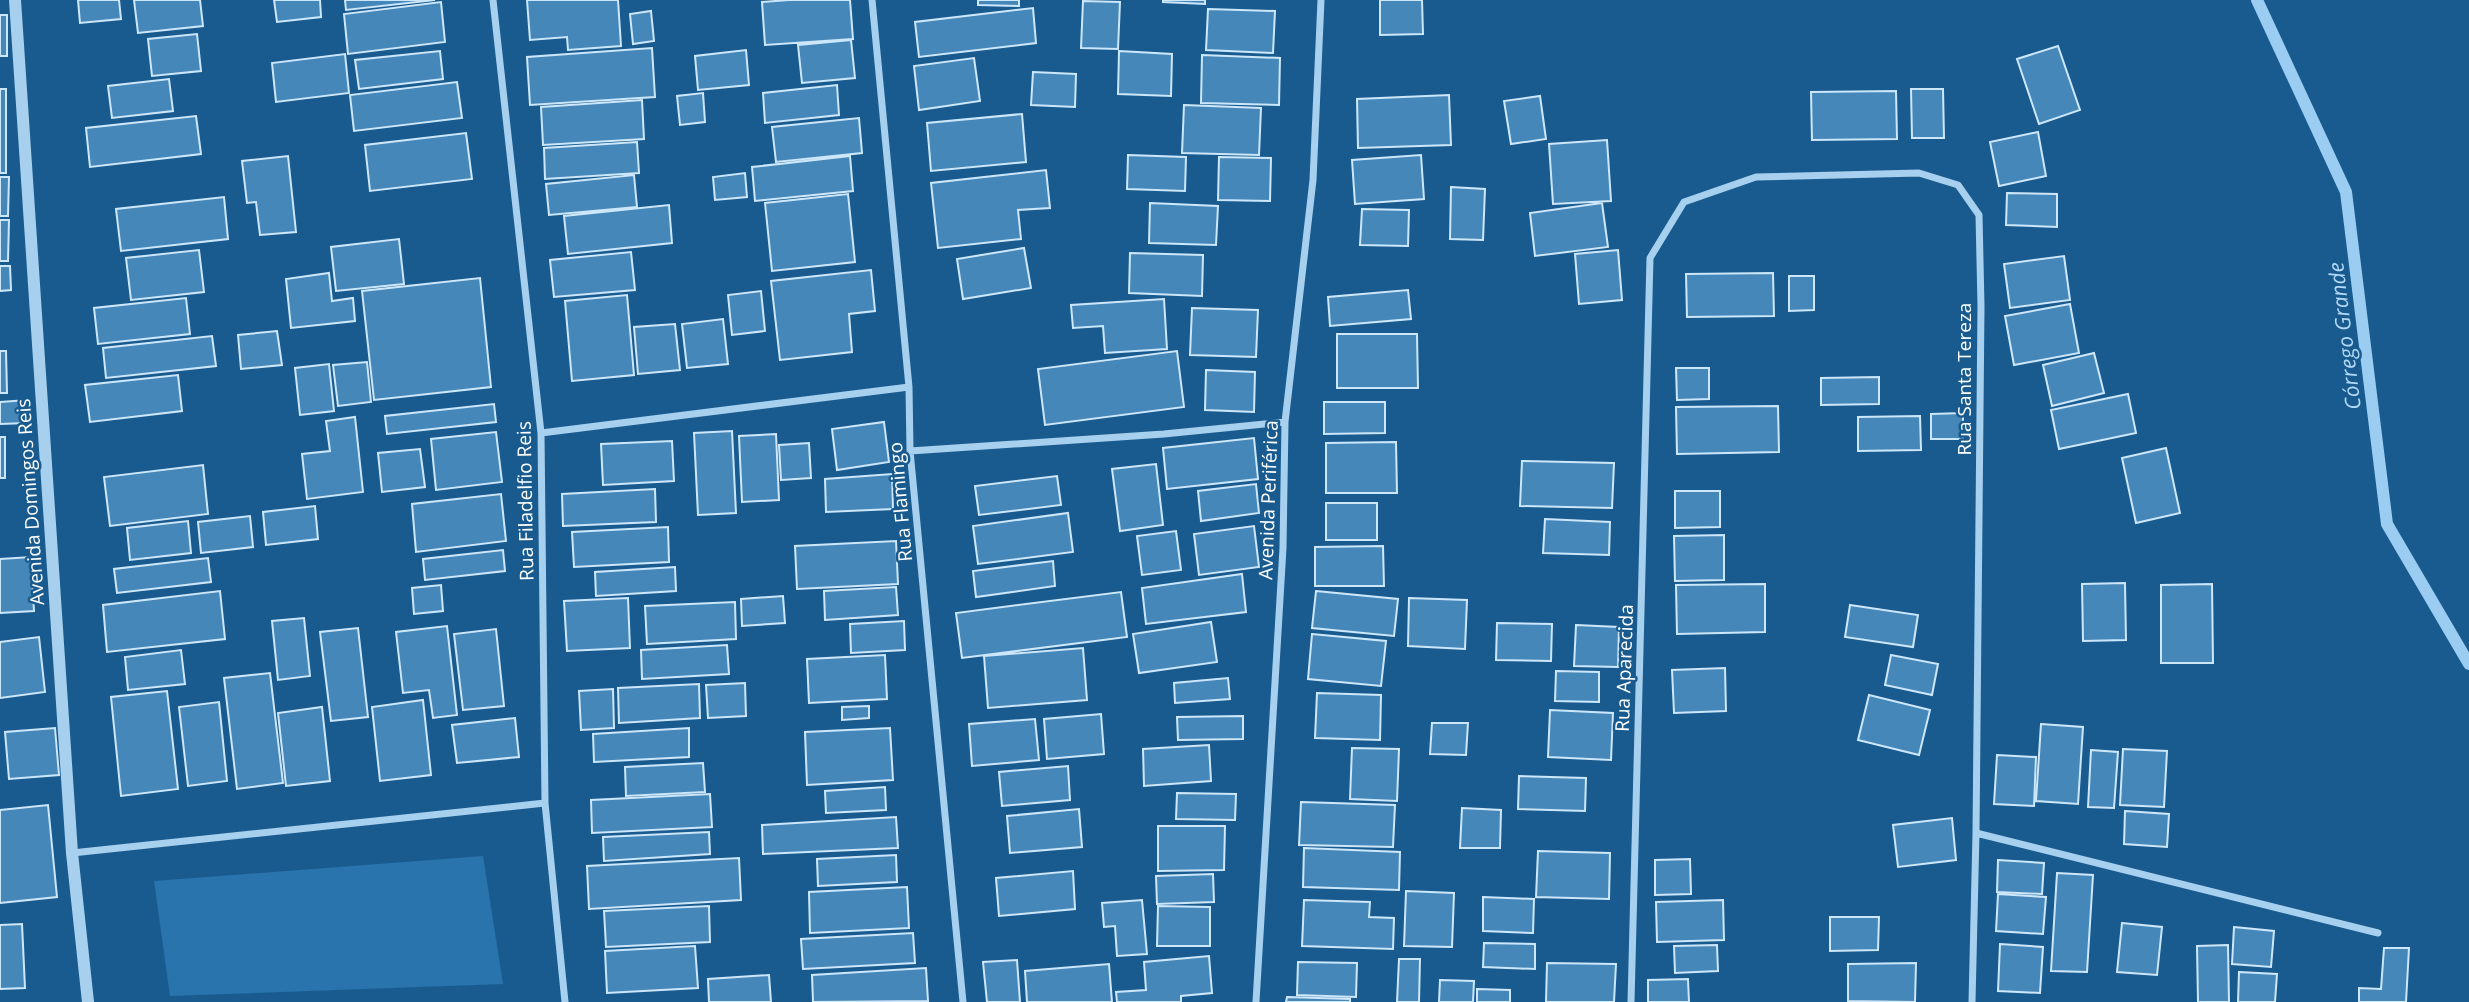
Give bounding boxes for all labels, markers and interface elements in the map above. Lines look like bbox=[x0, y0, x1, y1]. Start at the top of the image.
water label: Córrego Grande bbox=[2321, 261, 2367, 411]
street label: Rua Santa Tereza bbox=[1951, 303, 1977, 455]
street label: Avenida Domingos Reis bbox=[10, 398, 50, 606]
street label: Avenida Periférica bbox=[1252, 420, 1284, 580]
street label: Rua Filadelfio Reis bbox=[511, 421, 539, 581]
street label: Rua Flamingo bbox=[882, 441, 918, 563]
street label: Rua Aparecida bbox=[1609, 604, 1639, 732]

